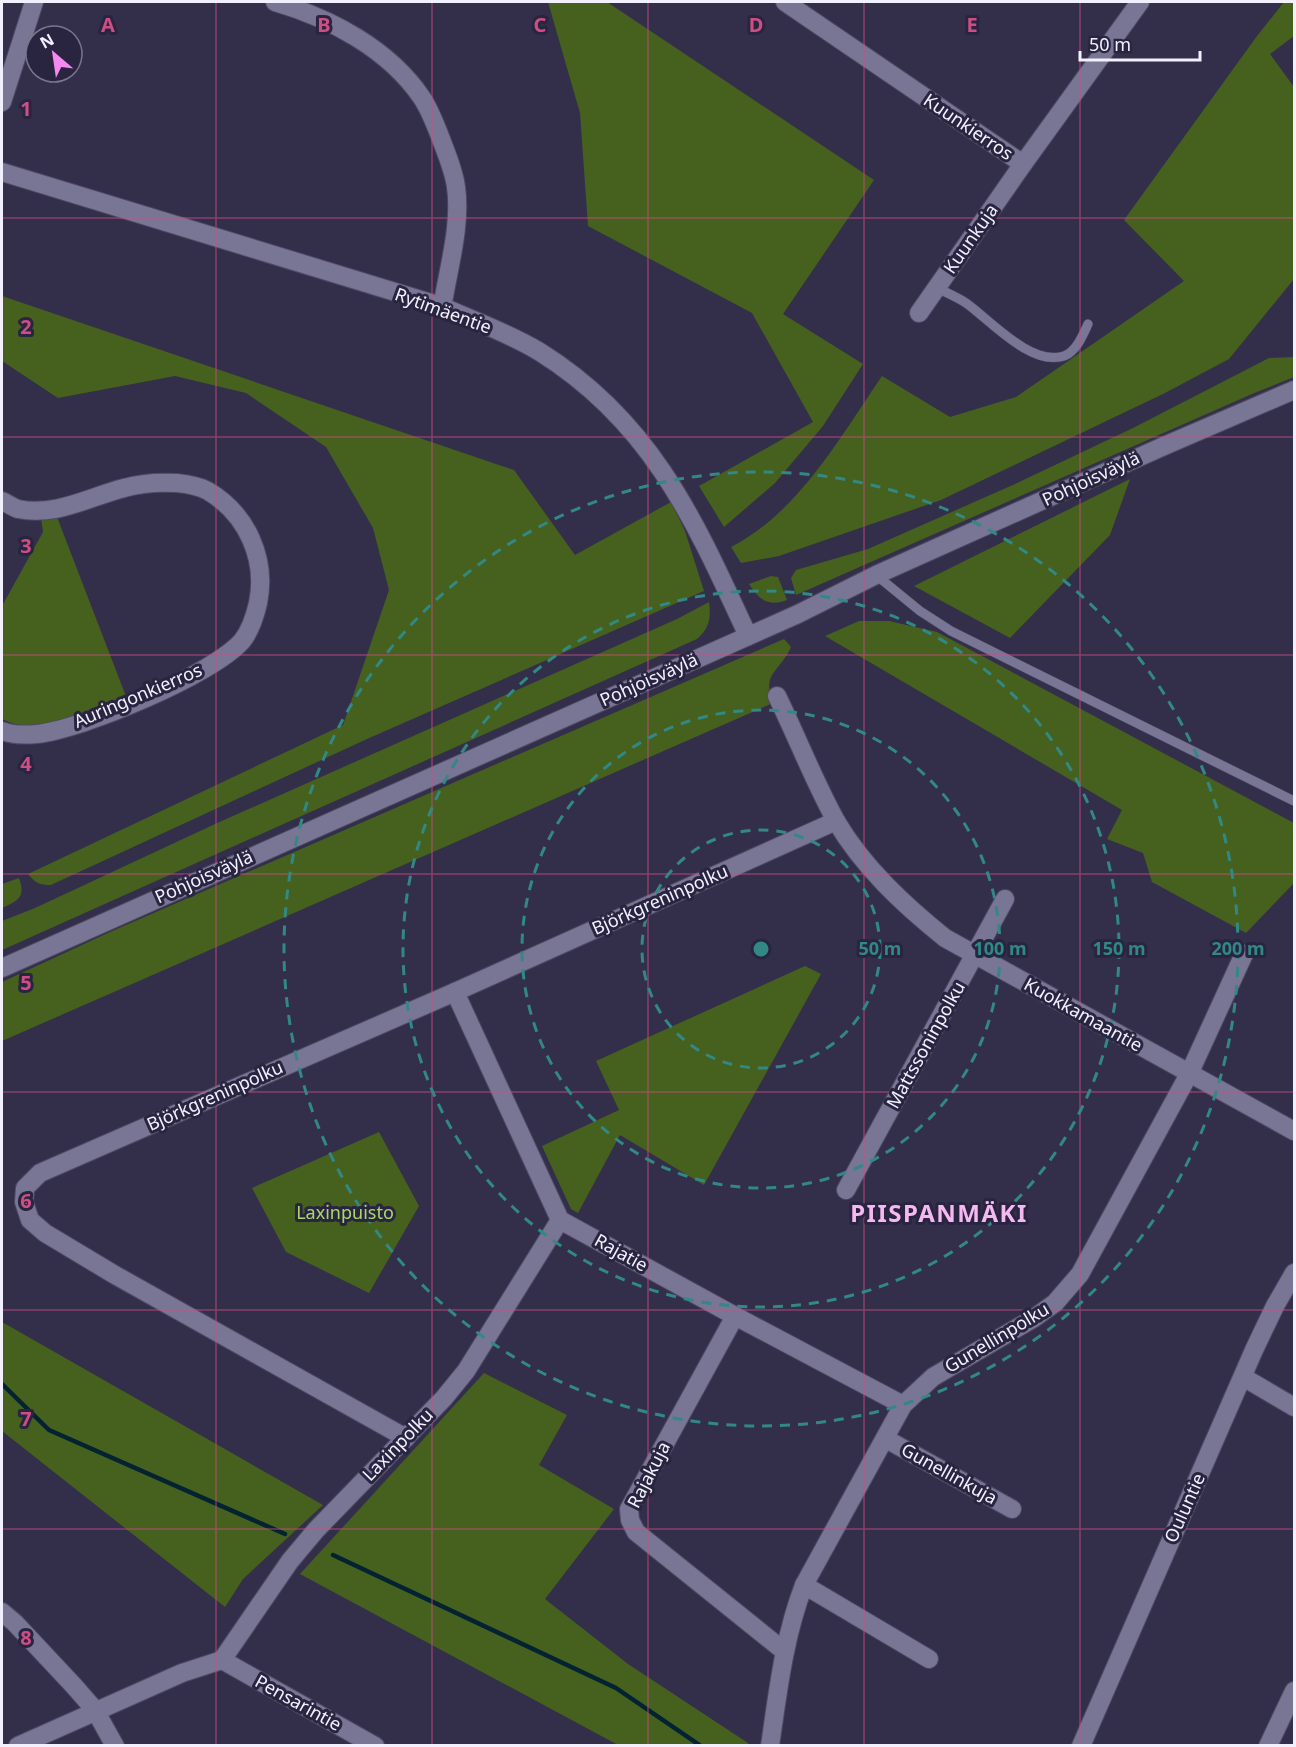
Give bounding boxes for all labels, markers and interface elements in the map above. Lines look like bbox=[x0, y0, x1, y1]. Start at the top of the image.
text: A bbox=[101, 11, 115, 38]
text: B bbox=[317, 11, 331, 38]
text: C bbox=[534, 11, 547, 38]
text: D bbox=[749, 11, 763, 38]
text: E bbox=[966, 11, 978, 38]
north arrow bbox=[24, 24, 84, 84]
scale bar bbox=[1080, 24, 1200, 62]
text: N bbox=[36, 28, 58, 54]
text: 50 m bbox=[1089, 32, 1131, 56]
street label: Kuunkierros bbox=[919, 87, 1018, 165]
text: 1 bbox=[20, 95, 32, 122]
street label: Kuunkuja bbox=[937, 199, 1003, 278]
street label: Rytimäentie bbox=[392, 282, 495, 339]
text: 2 bbox=[20, 313, 32, 340]
street label: Pohjoisväylä bbox=[1038, 445, 1143, 511]
text: 3 bbox=[20, 532, 32, 559]
street label: Pohjoisväylä bbox=[596, 647, 701, 711]
street label: Auringonkierros bbox=[70, 657, 206, 733]
text: 4 bbox=[20, 750, 32, 777]
street label: Pohjoisväylä bbox=[151, 844, 256, 908]
street label: Björkgreninpolku bbox=[588, 858, 732, 940]
text: 50 m bbox=[859, 936, 901, 960]
text: 100 m bbox=[973, 936, 1027, 960]
text: 150 m bbox=[1092, 936, 1146, 960]
text: 200 m bbox=[1211, 936, 1265, 960]
centre of rings bbox=[751, 939, 771, 959]
text: 5 bbox=[20, 969, 32, 996]
street label: Kuokkamaantie bbox=[1020, 972, 1147, 1057]
street label: Mattssoninpolku bbox=[880, 977, 970, 1112]
street label: Björkgreninpolku bbox=[143, 1054, 287, 1136]
text: 6 bbox=[20, 1187, 32, 1214]
district label: PIISPANMÄKI bbox=[850, 1196, 1028, 1229]
park label: Laxinpuisto bbox=[296, 1200, 394, 1224]
street label: Rajatie bbox=[591, 1228, 652, 1277]
street label: Gunellinpolku bbox=[940, 1296, 1053, 1378]
street label: Laxinpolku bbox=[357, 1403, 438, 1486]
text: 7 bbox=[20, 1405, 32, 1432]
street label: Rajakuja bbox=[621, 1437, 675, 1512]
street label: Gunellinkuja bbox=[897, 1437, 1002, 1509]
street label: Ouluntie bbox=[1158, 1469, 1210, 1546]
text: 8 bbox=[20, 1624, 32, 1651]
street label: Pensarintie bbox=[251, 1669, 346, 1736]

